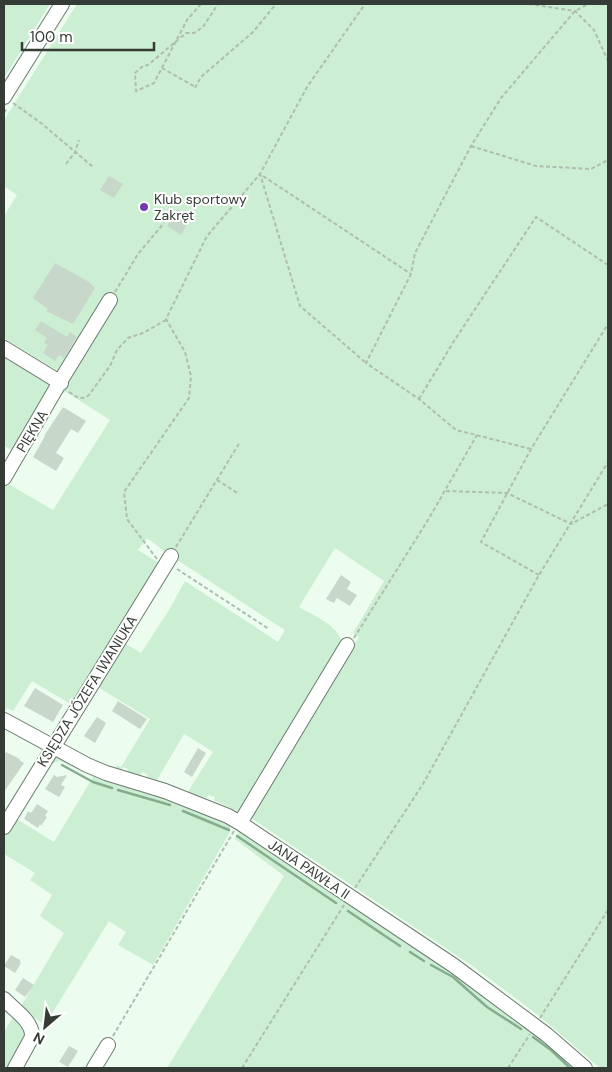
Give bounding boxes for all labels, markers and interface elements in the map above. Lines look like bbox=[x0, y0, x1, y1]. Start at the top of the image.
scale bar bbox=[22, 20, 155, 52]
text: 100 m bbox=[30, 27, 73, 47]
place label: Klub sportowy Zakręt bbox=[154, 190, 247, 224]
marker: Klub sportowy Zakręt bbox=[138, 201, 150, 213]
street label: PIĘKNA bbox=[12, 406, 52, 456]
street label: KSIĘDZA JÓZEFA IWANIUKA bbox=[33, 612, 141, 770]
street label: JANA PAWŁA II bbox=[265, 835, 353, 903]
north arrow bbox=[20, 1002, 70, 1052]
text: N bbox=[30, 1028, 48, 1049]

